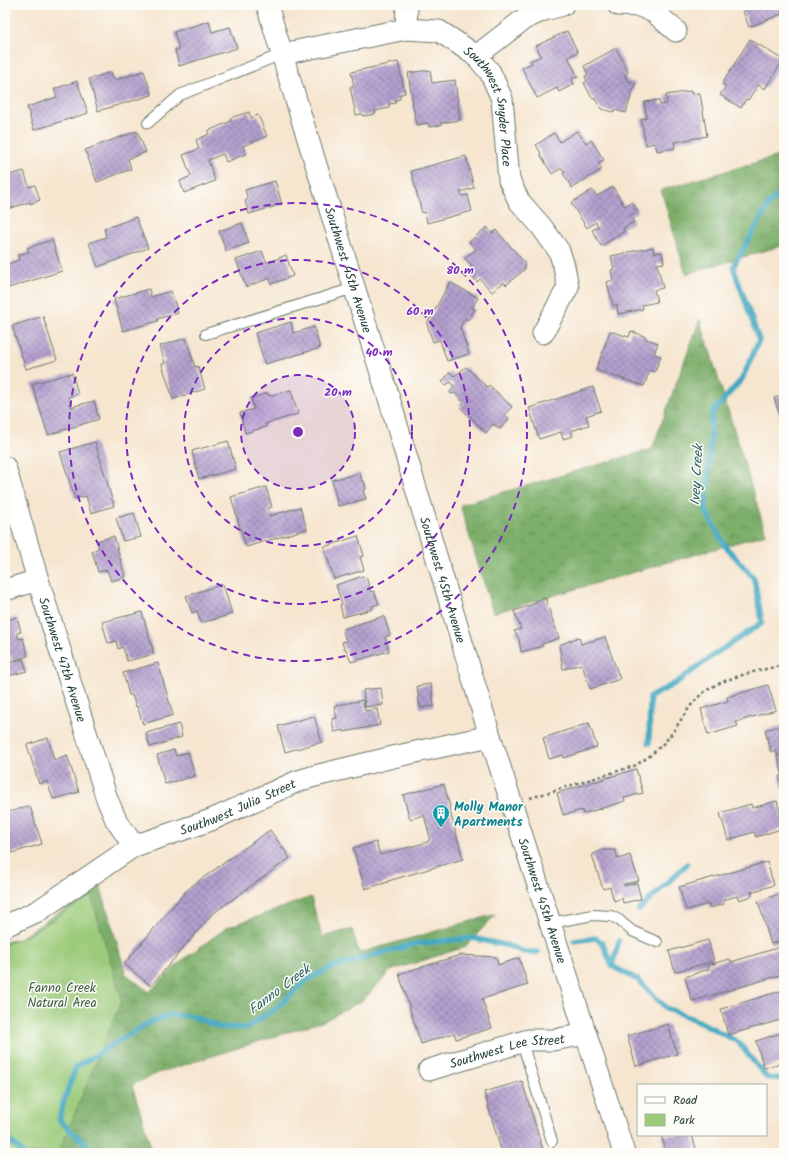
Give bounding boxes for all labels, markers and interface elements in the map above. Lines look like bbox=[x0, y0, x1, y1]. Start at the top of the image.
street label: Southwest Snyder Place bbox=[459, 41, 517, 168]
street label: Southwest 45th Avenue bbox=[318, 204, 377, 336]
text: 80 m bbox=[446, 261, 474, 280]
text: 60 m bbox=[406, 302, 434, 321]
text: 40 m bbox=[365, 343, 393, 362]
text: 20 m bbox=[324, 383, 352, 402]
centre of rings bbox=[291, 425, 305, 439]
water label: Ivey Creek bbox=[684, 442, 710, 506]
street label: Southwest 45th Avenue bbox=[413, 514, 471, 646]
street label: Southwest 47th Avenue bbox=[32, 595, 91, 725]
street label: Southwest Julia Street bbox=[177, 774, 301, 842]
place label: Molly Manor Apartments bbox=[454, 797, 524, 833]
building icon: Molly Manor Apartments bbox=[431, 803, 451, 828]
street label: Southwest 45th Avenue bbox=[511, 835, 572, 967]
water label: Fanno Creek bbox=[244, 958, 317, 1021]
park label: Fanno Creek Natural Area bbox=[27, 978, 97, 1014]
street label: Southwest Lee Street bbox=[447, 1029, 568, 1075]
legend bbox=[637, 1084, 767, 1136]
text: Road bbox=[673, 1091, 698, 1110]
text: Park bbox=[673, 1111, 695, 1130]

